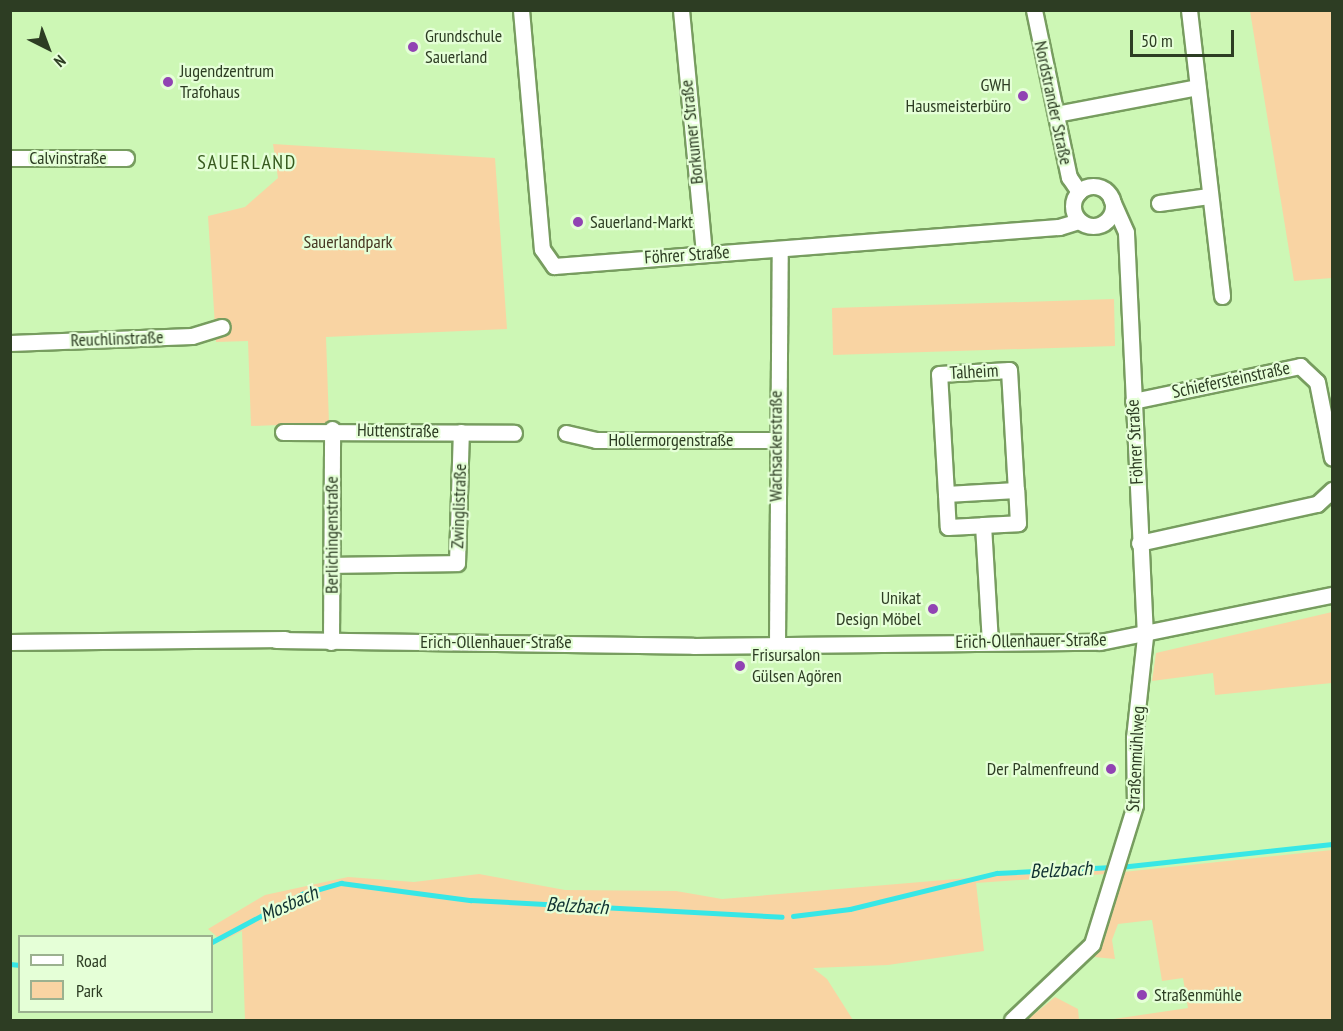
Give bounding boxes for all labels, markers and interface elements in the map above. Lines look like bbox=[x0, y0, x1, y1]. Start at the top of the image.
north arrow bbox=[18, 18, 78, 78]
scale bar bbox=[1133, 18, 1236, 56]
place label: Grundschule Sauerland bbox=[425, 26, 502, 68]
text: 50 m bbox=[1141, 29, 1173, 52]
street label: Nordstrander Straße bbox=[1029, 39, 1077, 167]
marker: Grundschule Sauerland bbox=[406, 40, 420, 54]
text: N bbox=[50, 51, 70, 72]
place label: Jugendzentrum Trafohaus bbox=[180, 61, 274, 104]
marker: Jugendzentrum Trafohaus bbox=[161, 75, 175, 89]
place label: GWH Hausmeisterbüro bbox=[906, 75, 1011, 118]
street label: Borkumer Straße bbox=[676, 79, 708, 185]
marker: GWH Hausmeisterbüro bbox=[1016, 89, 1030, 103]
street label: Calvinstraße bbox=[29, 147, 107, 169]
district label: SAUERLAND bbox=[197, 150, 297, 174]
place label: Sauerland-Markt bbox=[590, 211, 693, 233]
marker: Sauerland-Markt bbox=[571, 215, 585, 229]
park label: Sauerlandpark bbox=[303, 231, 393, 253]
street label: Föhrer Straße bbox=[644, 241, 730, 269]
street label: Reuchlinstraße bbox=[70, 327, 164, 351]
street label: Schiefersteinstraße bbox=[1170, 357, 1292, 403]
street label: Talheim bbox=[949, 360, 999, 384]
street label: Wachsackerstraße bbox=[765, 390, 787, 502]
street label: Föhrer Straße bbox=[1122, 399, 1148, 485]
street label: Huttenstraße bbox=[357, 419, 439, 443]
street label: Hollermorgenstraße bbox=[608, 429, 734, 451]
street label: Zwinglistraße bbox=[447, 463, 471, 549]
street label: Berlichingenstraße bbox=[321, 476, 343, 594]
place label: Unikat Design Möbel bbox=[836, 588, 921, 630]
marker: Unikat Design Möbel bbox=[926, 602, 940, 616]
street label: Erich-Ollenhauer-Straße bbox=[955, 629, 1107, 653]
street label: Erich-Ollenhauer-Straße bbox=[420, 631, 572, 653]
place label: Frisursalon Gülsen Agören bbox=[752, 645, 842, 688]
marker: Frisursalon Gülsen Agören bbox=[733, 659, 747, 673]
street label: Straßenmühlweg bbox=[1122, 705, 1150, 813]
place label: Der Palmenfreund bbox=[987, 758, 1099, 780]
marker: Der Palmenfreund bbox=[1104, 762, 1118, 776]
water label: Belzbach bbox=[1029, 856, 1093, 884]
water label: Mosbach bbox=[256, 881, 322, 927]
water label: Belzbach bbox=[545, 892, 609, 920]
legend bbox=[18, 935, 213, 1013]
text: Road bbox=[76, 949, 107, 972]
text: Park bbox=[76, 979, 103, 1002]
place label: Straßenmühle bbox=[1154, 984, 1242, 1006]
marker: Straßenmühle bbox=[1135, 988, 1149, 1002]

